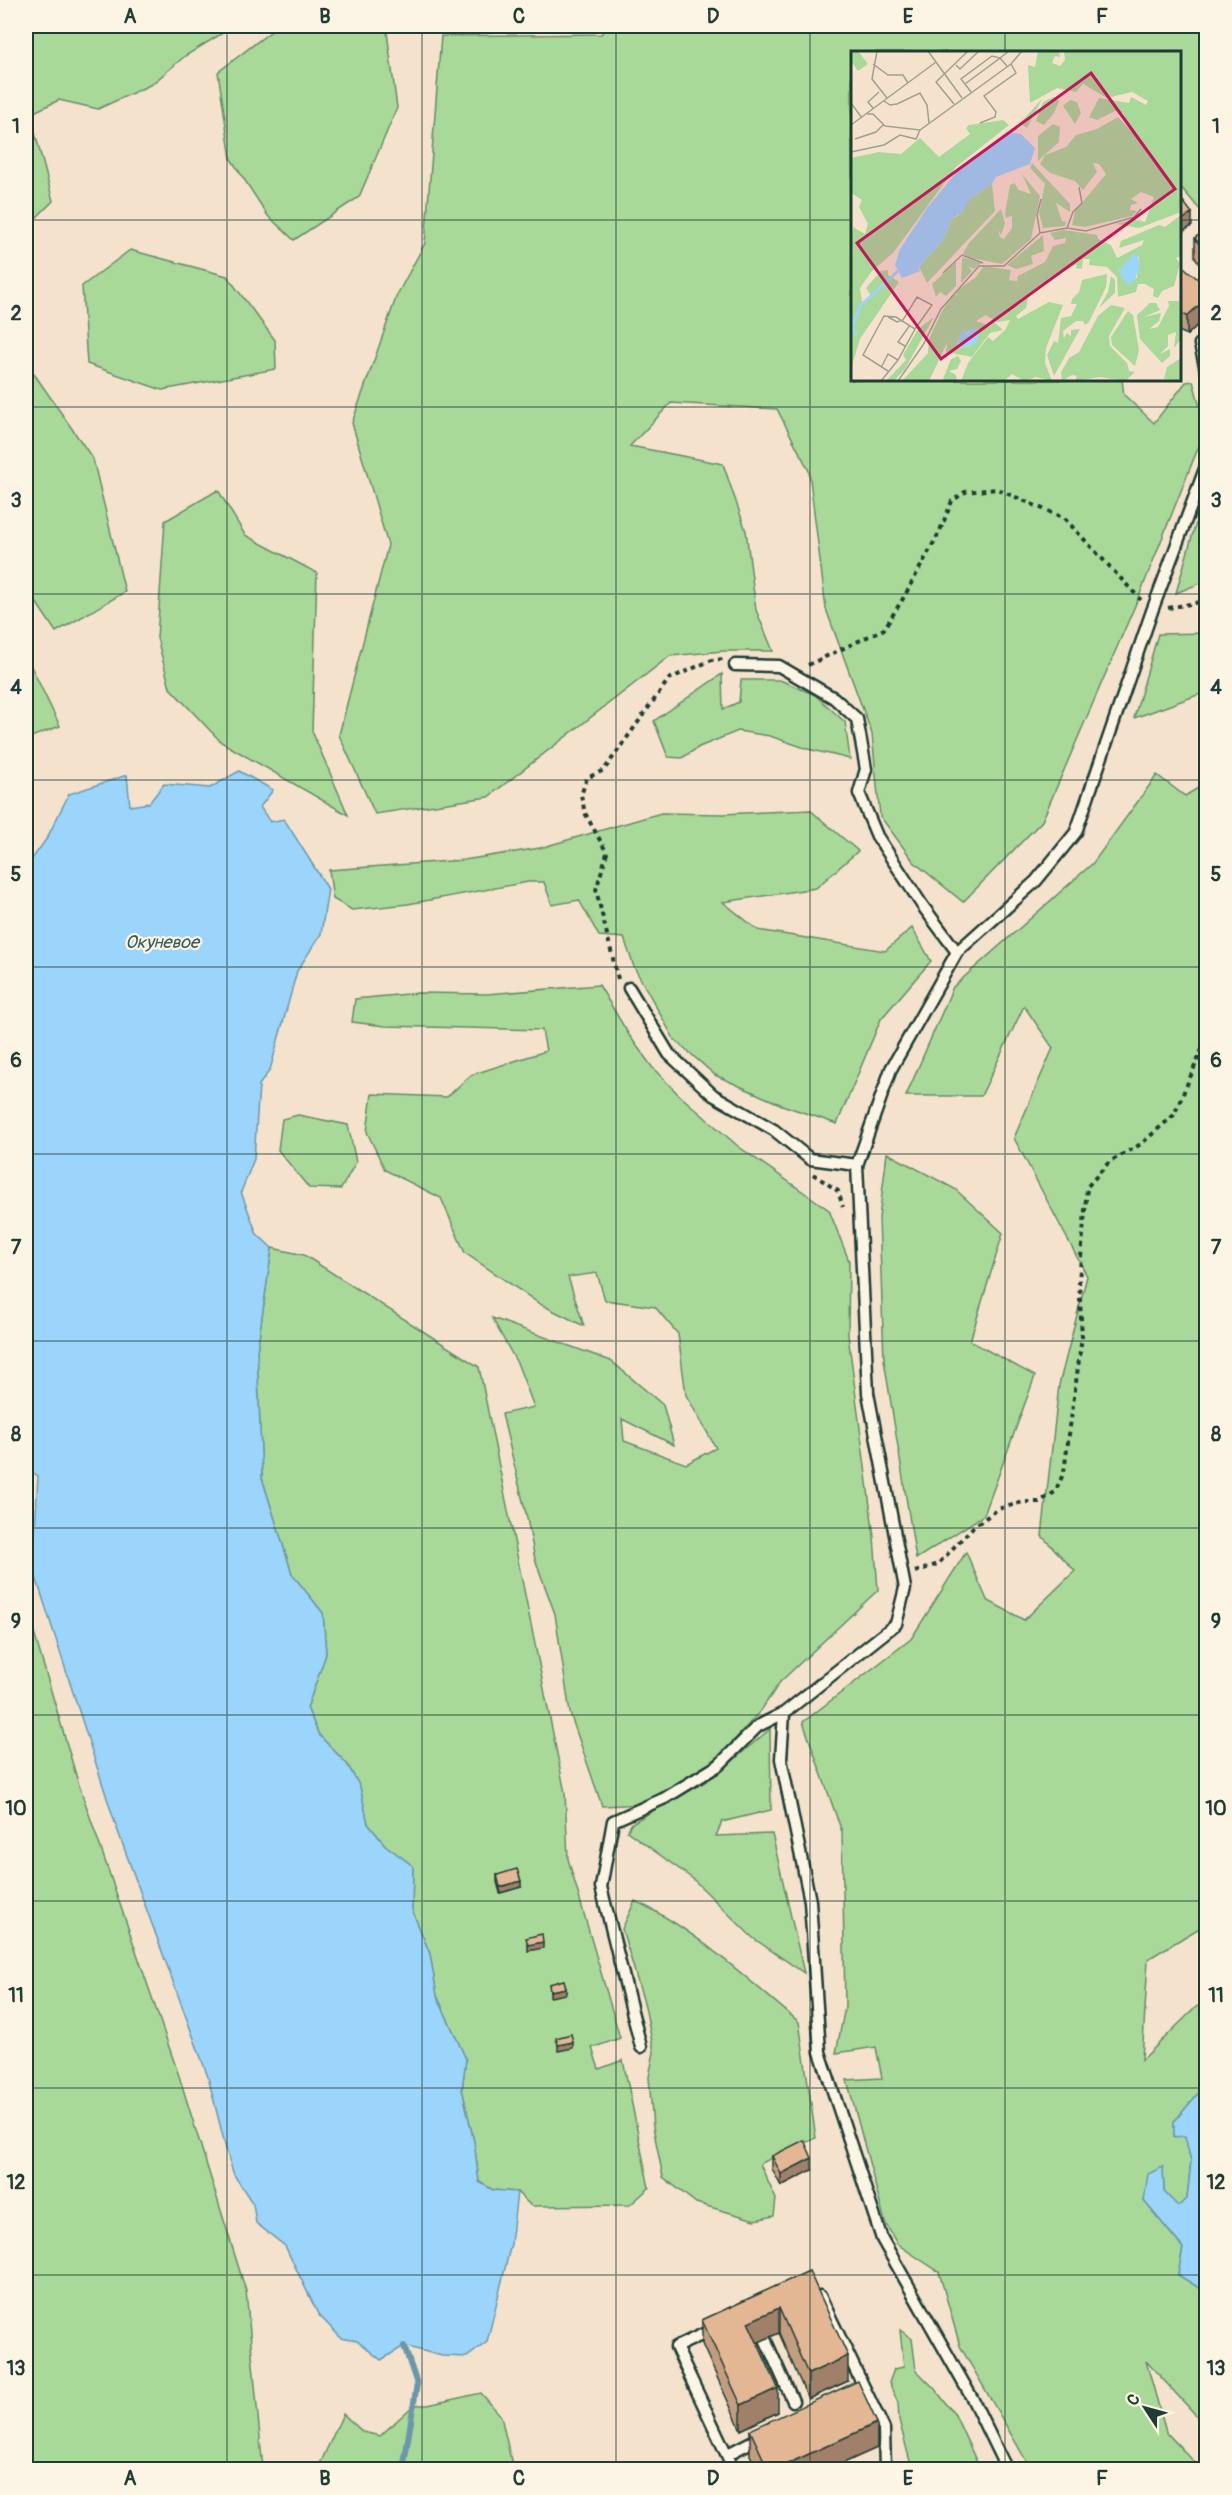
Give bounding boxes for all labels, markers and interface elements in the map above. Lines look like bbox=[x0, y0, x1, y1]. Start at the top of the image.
text: A bbox=[124, 4, 137, 29]
text: B bbox=[319, 4, 331, 29]
text: C bbox=[513, 4, 525, 29]
text: D bbox=[707, 4, 720, 29]
text: E bbox=[903, 4, 914, 29]
text: F bbox=[1096, 4, 1108, 29]
inset map bbox=[851, 51, 1181, 381]
text: 1 bbox=[12, 114, 20, 139]
text: 1 bbox=[1212, 114, 1220, 139]
text: 2 bbox=[10, 301, 22, 326]
text: 2 bbox=[1210, 301, 1222, 326]
text: 3 bbox=[10, 488, 22, 513]
text: 3 bbox=[1210, 488, 1222, 513]
text: 4 bbox=[10, 675, 22, 700]
text: 4 bbox=[1210, 675, 1222, 700]
text: 5 bbox=[11, 862, 22, 887]
text: 5 bbox=[1211, 862, 1222, 887]
water label: Окуневое bbox=[125, 931, 201, 954]
text: 6 bbox=[10, 1048, 22, 1073]
text: 6 bbox=[1210, 1048, 1222, 1073]
text: 7 bbox=[11, 1235, 22, 1260]
text: 7 bbox=[1211, 1235, 1222, 1260]
text: 8 bbox=[11, 1422, 21, 1447]
text: 8 bbox=[1211, 1422, 1221, 1447]
text: 9 bbox=[11, 1609, 21, 1634]
text: 9 bbox=[1211, 1609, 1221, 1634]
text: 10 bbox=[5, 1796, 27, 1821]
text: 10 bbox=[1205, 1796, 1227, 1821]
text: 11 bbox=[8, 1983, 24, 2008]
text: 11 bbox=[1208, 1983, 1224, 2008]
text: 12 bbox=[7, 2170, 26, 2195]
text: 12 bbox=[1207, 2170, 1226, 2195]
text: 13 bbox=[7, 2356, 25, 2381]
text: 13 bbox=[1207, 2356, 1225, 2381]
north arrow bbox=[1115, 2378, 1175, 2438]
text: С bbox=[1123, 2390, 1145, 2410]
text: A bbox=[124, 2466, 137, 2491]
text: B bbox=[319, 2466, 331, 2491]
text: C bbox=[513, 2466, 525, 2491]
text: D bbox=[707, 2466, 720, 2491]
text: E bbox=[903, 2466, 914, 2491]
text: F bbox=[1096, 2466, 1108, 2491]

